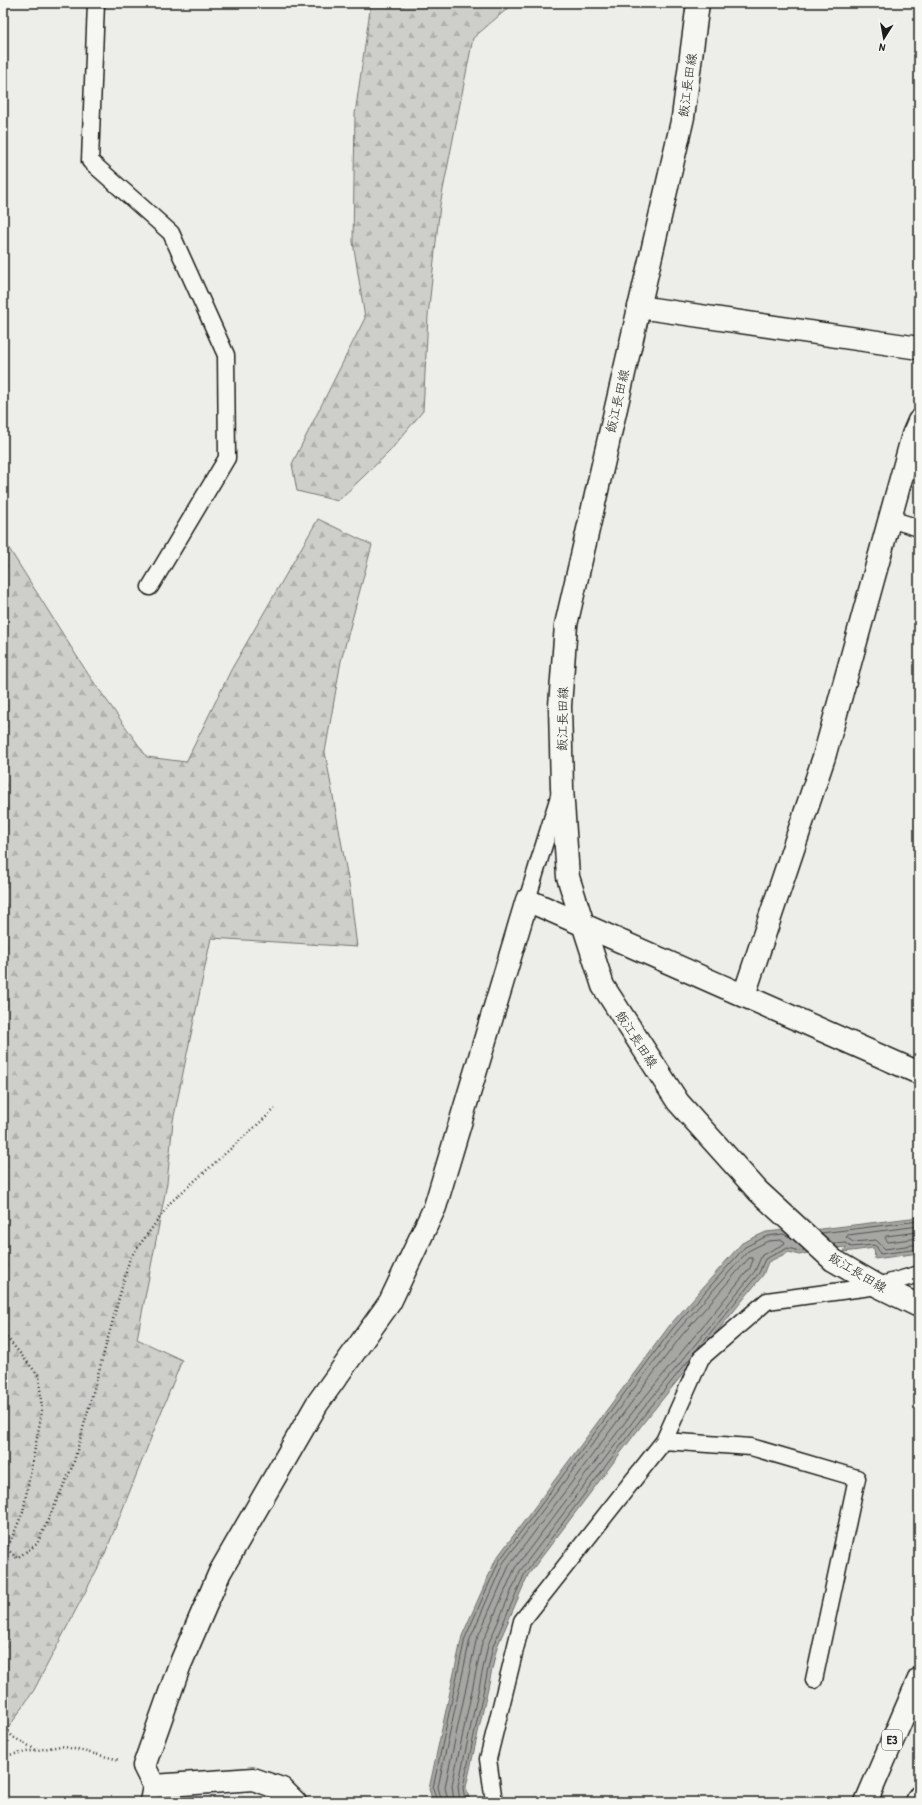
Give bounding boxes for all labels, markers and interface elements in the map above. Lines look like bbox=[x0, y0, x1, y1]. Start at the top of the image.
north arrow bbox=[864, 18, 904, 58]
text: N bbox=[878, 40, 886, 55]
street label: 飯江長田線 bbox=[674, 51, 701, 118]
street label: 飯江長田線 bbox=[601, 366, 633, 435]
street label: 飯江長田線 bbox=[552, 685, 572, 752]
street label: 飯江長田線 bbox=[612, 1007, 663, 1072]
street label: 飯江長田線 bbox=[826, 1248, 891, 1297]
road number: E3 bbox=[882, 1730, 902, 1750]

